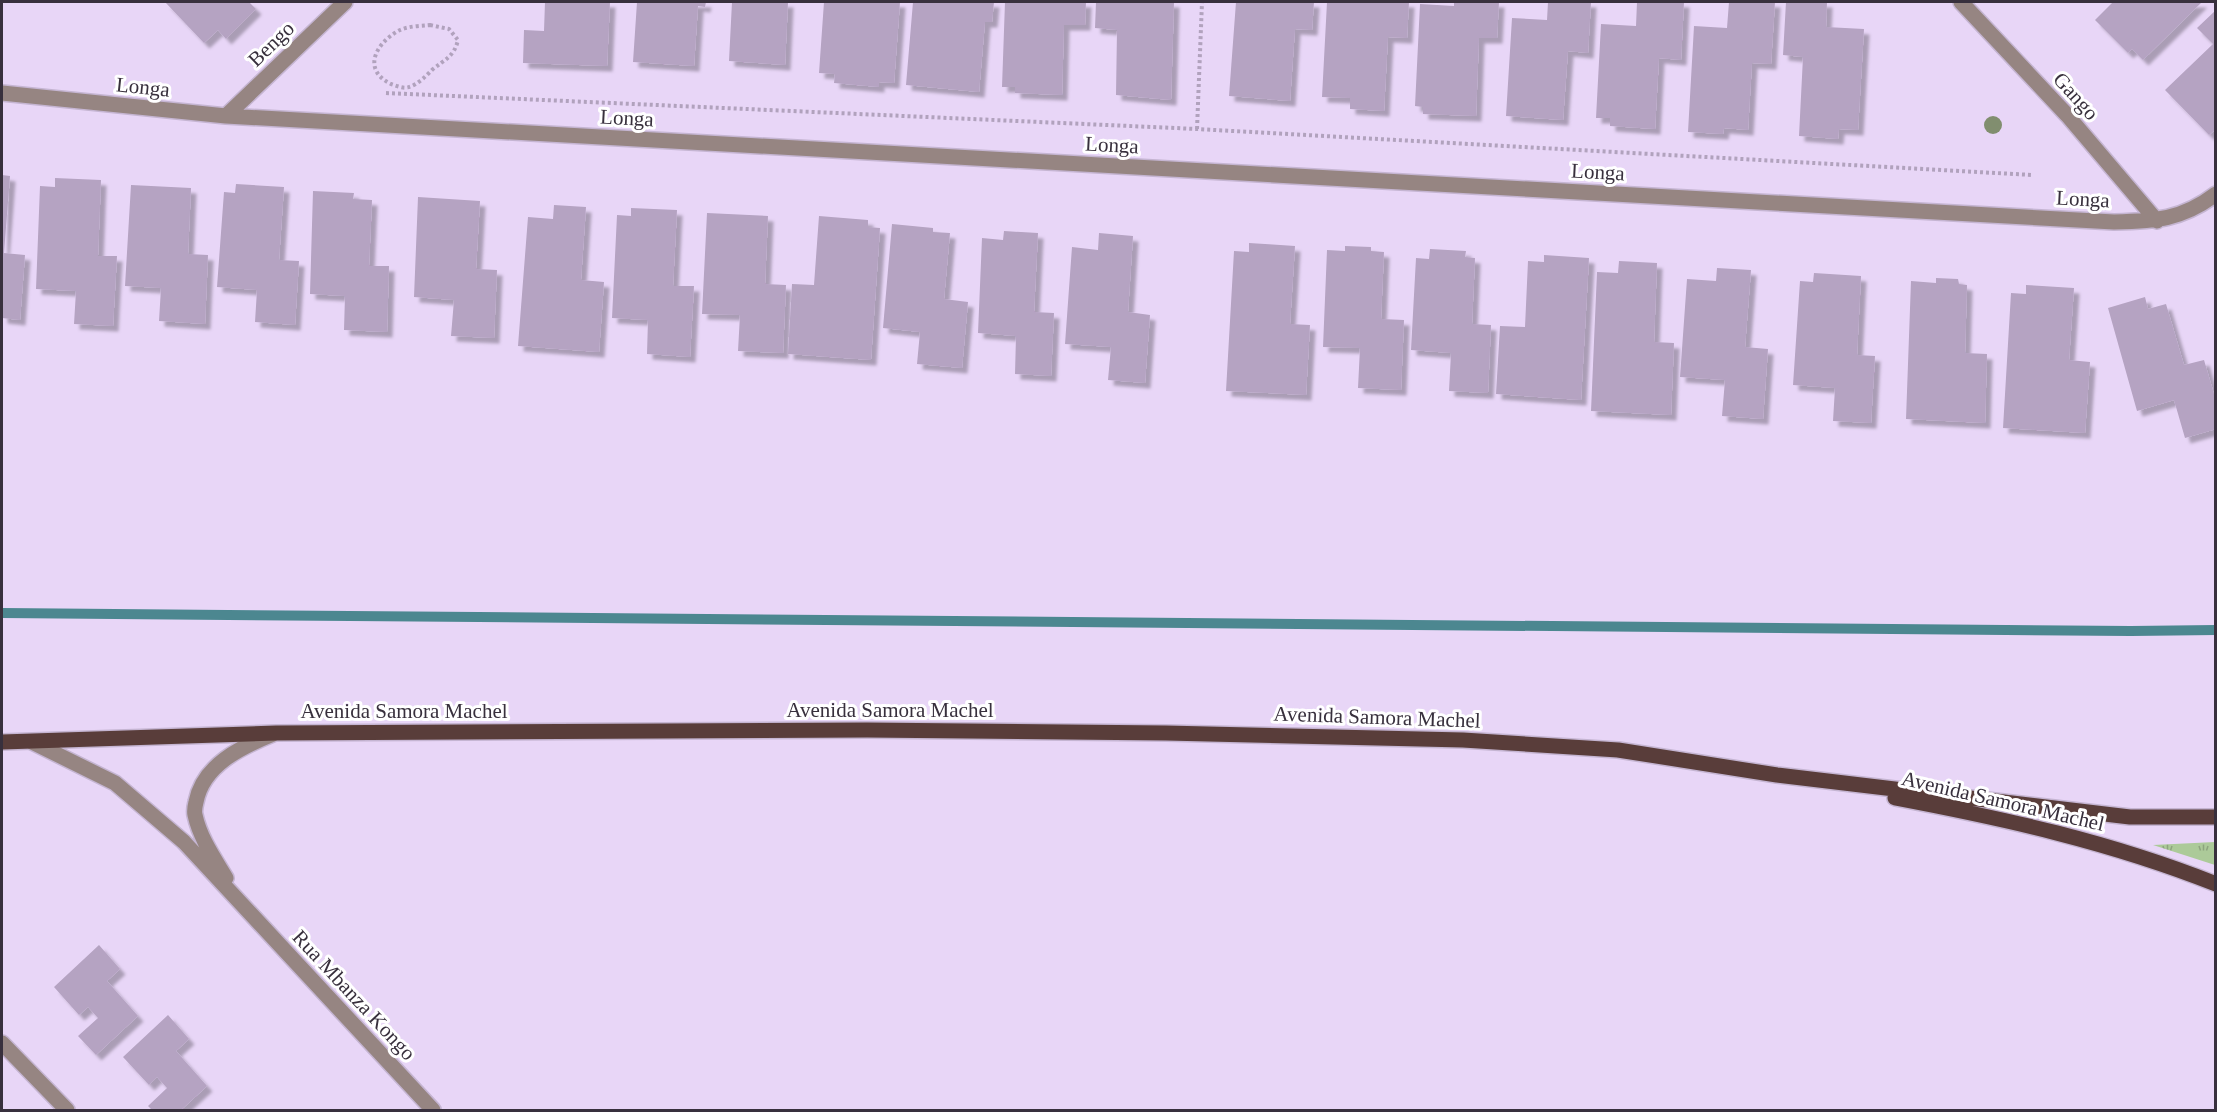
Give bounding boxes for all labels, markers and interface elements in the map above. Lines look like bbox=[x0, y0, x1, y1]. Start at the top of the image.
street label: Bengo bbox=[243, 16, 299, 72]
street label: Gango bbox=[2048, 67, 2104, 125]
street label: Longa bbox=[115, 72, 172, 102]
street label: Longa bbox=[600, 105, 655, 131]
street label: Longa bbox=[1085, 132, 1140, 158]
street label: Longa bbox=[1571, 159, 1626, 185]
street label: Longa bbox=[2056, 186, 2111, 212]
street label: Avenida Samora Machel bbox=[786, 698, 994, 722]
street label: Avenida Samora Machel bbox=[300, 699, 508, 723]
street label: Avenida Samora Machel bbox=[1273, 701, 1481, 733]
street label: Avenida Samora Machel bbox=[1899, 766, 2107, 836]
street label: Rua Mbanza Kongo bbox=[288, 925, 420, 1065]

